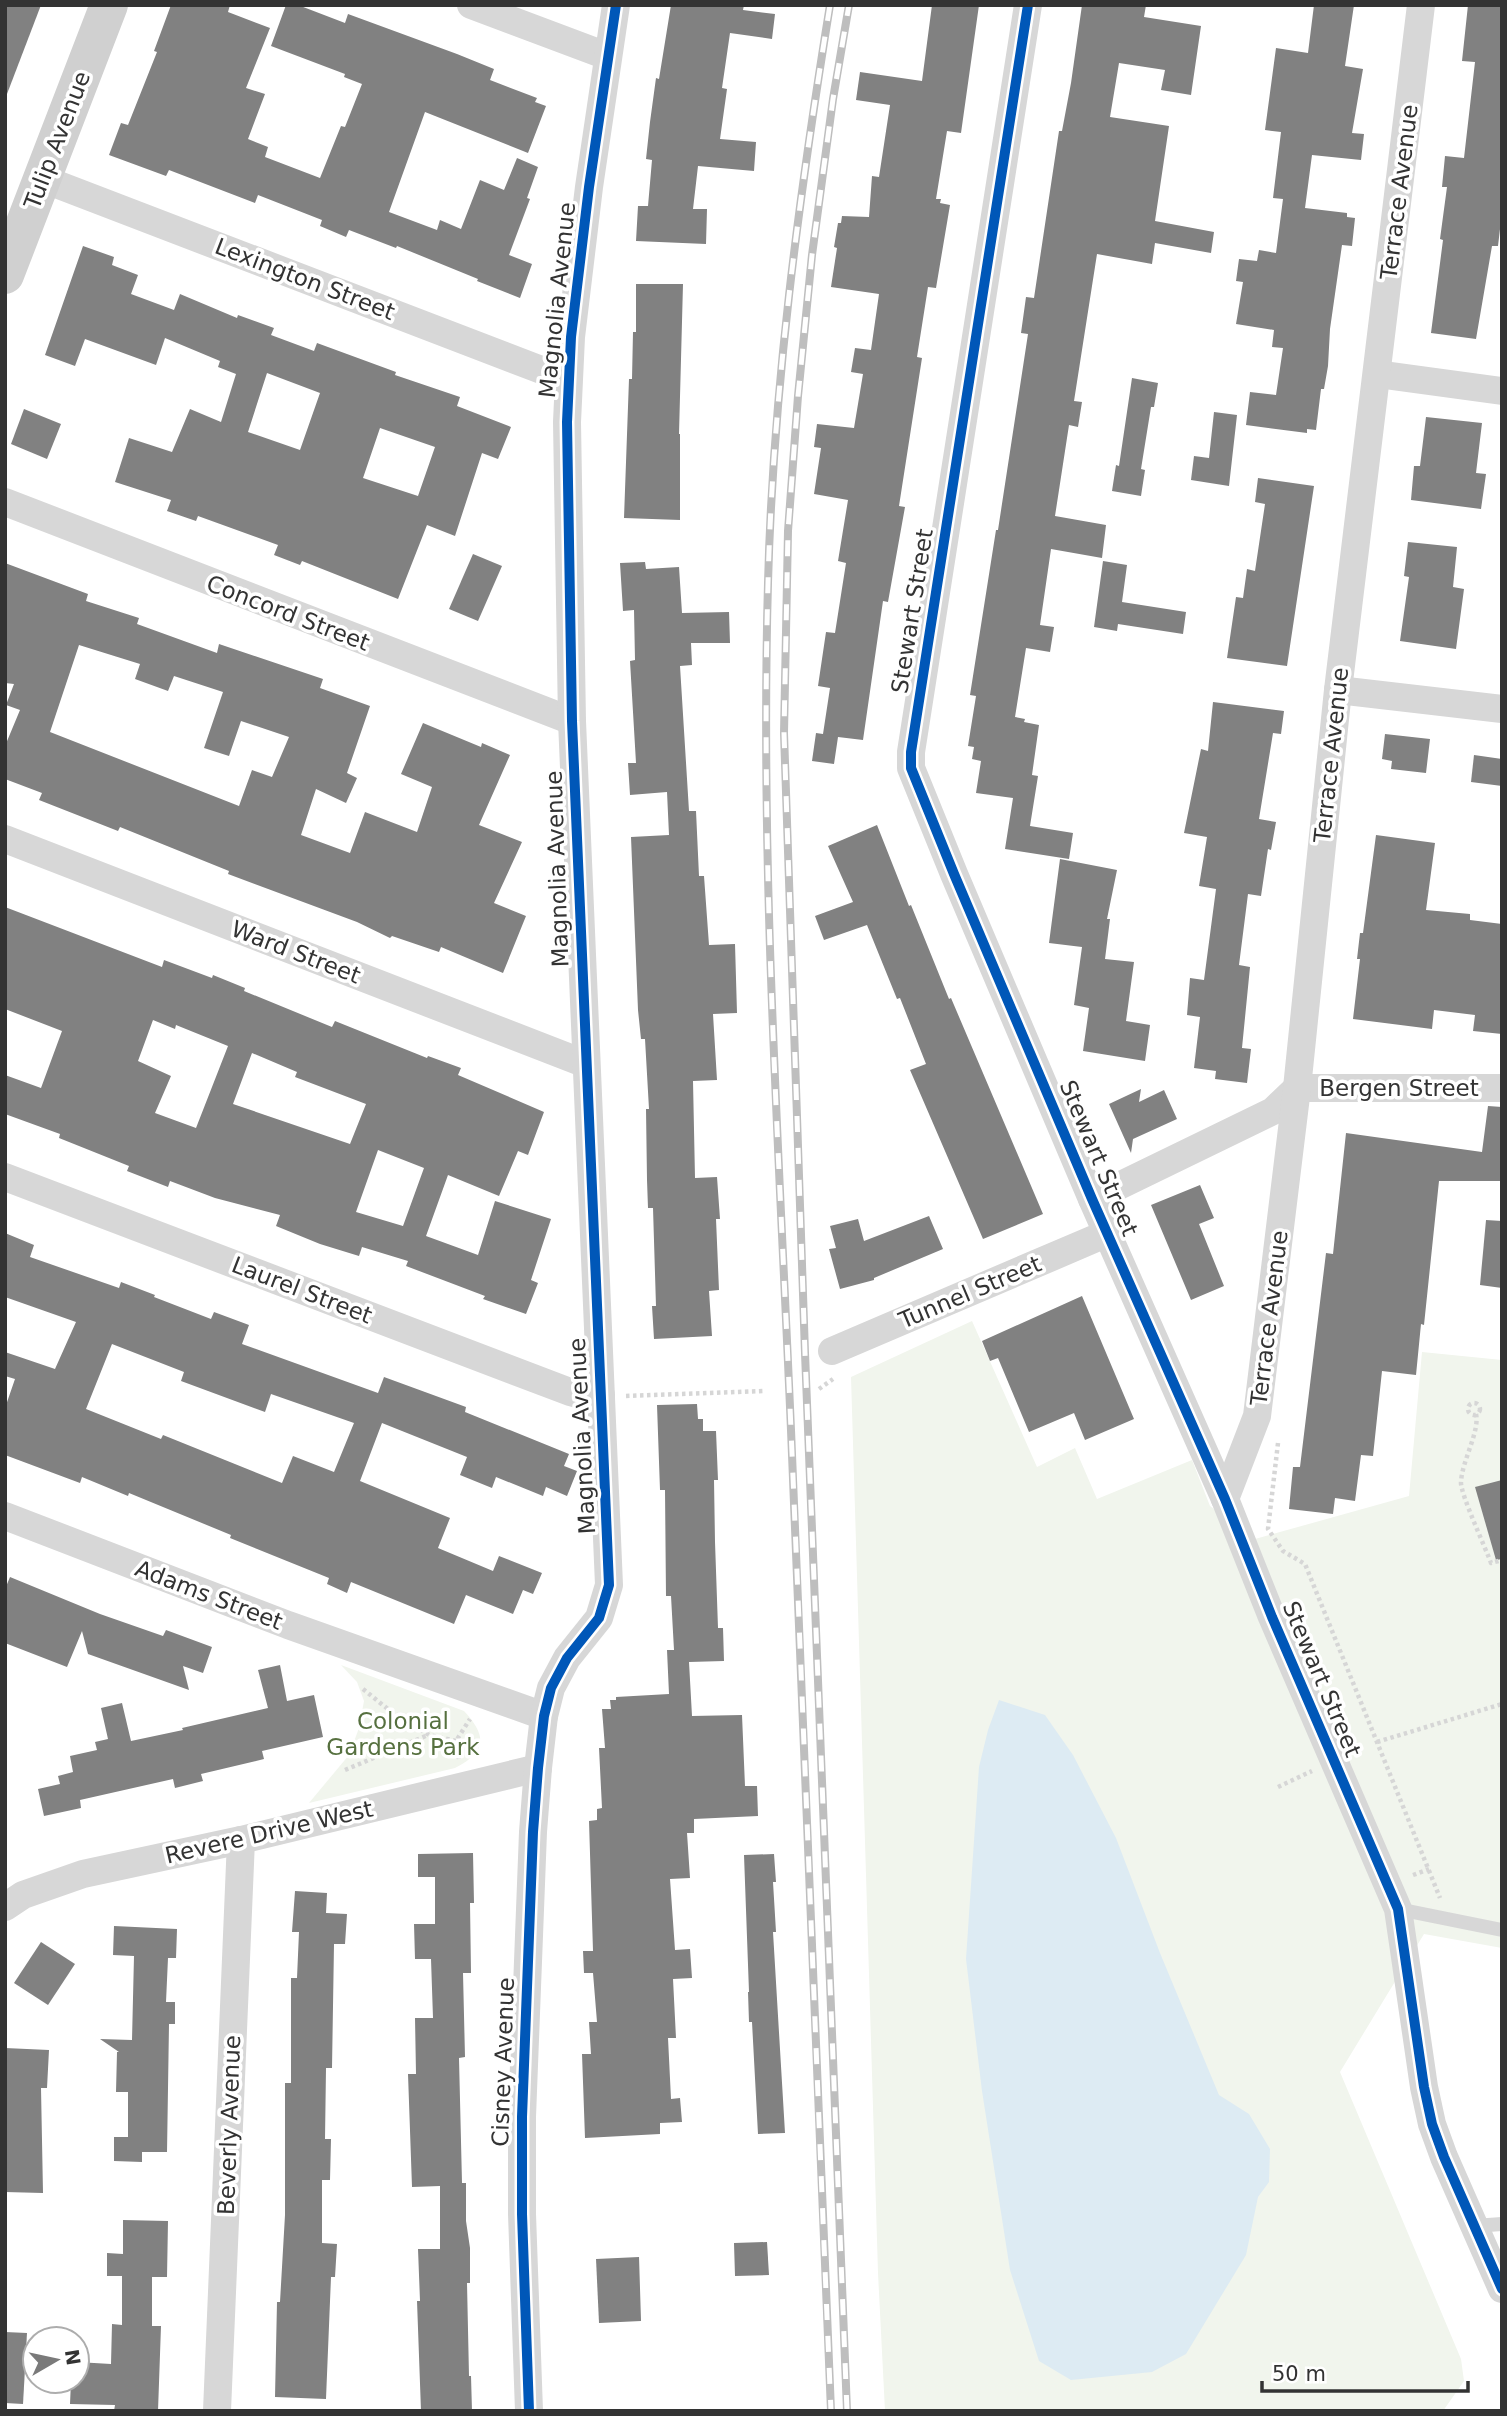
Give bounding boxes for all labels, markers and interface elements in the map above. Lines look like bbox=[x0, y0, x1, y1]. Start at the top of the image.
street label: Tulip Avenue bbox=[18, 68, 95, 213]
street label: Terrace Avenue bbox=[1375, 103, 1423, 282]
street label: Magnolia Avenue bbox=[534, 201, 580, 399]
street label: Lexington Street bbox=[212, 233, 398, 325]
street label: Stewart Street bbox=[886, 527, 938, 695]
street label: Concord Street bbox=[203, 570, 373, 656]
street label: Terrace Avenue bbox=[1309, 666, 1353, 845]
street label: Magnolia Avenue bbox=[541, 770, 573, 968]
street label: Ward Street bbox=[228, 915, 364, 989]
street label: Bergen Street bbox=[1319, 1075, 1479, 1101]
street label: Stewart Street bbox=[1055, 1076, 1143, 1240]
street label: Terrace Avenue bbox=[1245, 1229, 1293, 1408]
street label: Tunnel Street bbox=[894, 1250, 1045, 1334]
street label: Laurel Street bbox=[228, 1251, 376, 1329]
street label: Magnolia Avenue bbox=[564, 1337, 600, 1535]
street label: Adams Street bbox=[132, 1555, 286, 1635]
street label: Stewart Street bbox=[1278, 1597, 1366, 1761]
park label: Colonial Gardens Park bbox=[326, 1708, 480, 1760]
street label: Revere Drive West bbox=[163, 1795, 375, 1869]
street label: Cisney Avenue bbox=[487, 1977, 519, 2147]
street label: Beverly Avenue bbox=[213, 2035, 245, 2215]
north arrow bbox=[21, 2325, 91, 2395]
text: N bbox=[61, 2348, 85, 2367]
scale bar bbox=[1262, 2350, 1468, 2394]
text: 50 m bbox=[1272, 2362, 1326, 2386]

